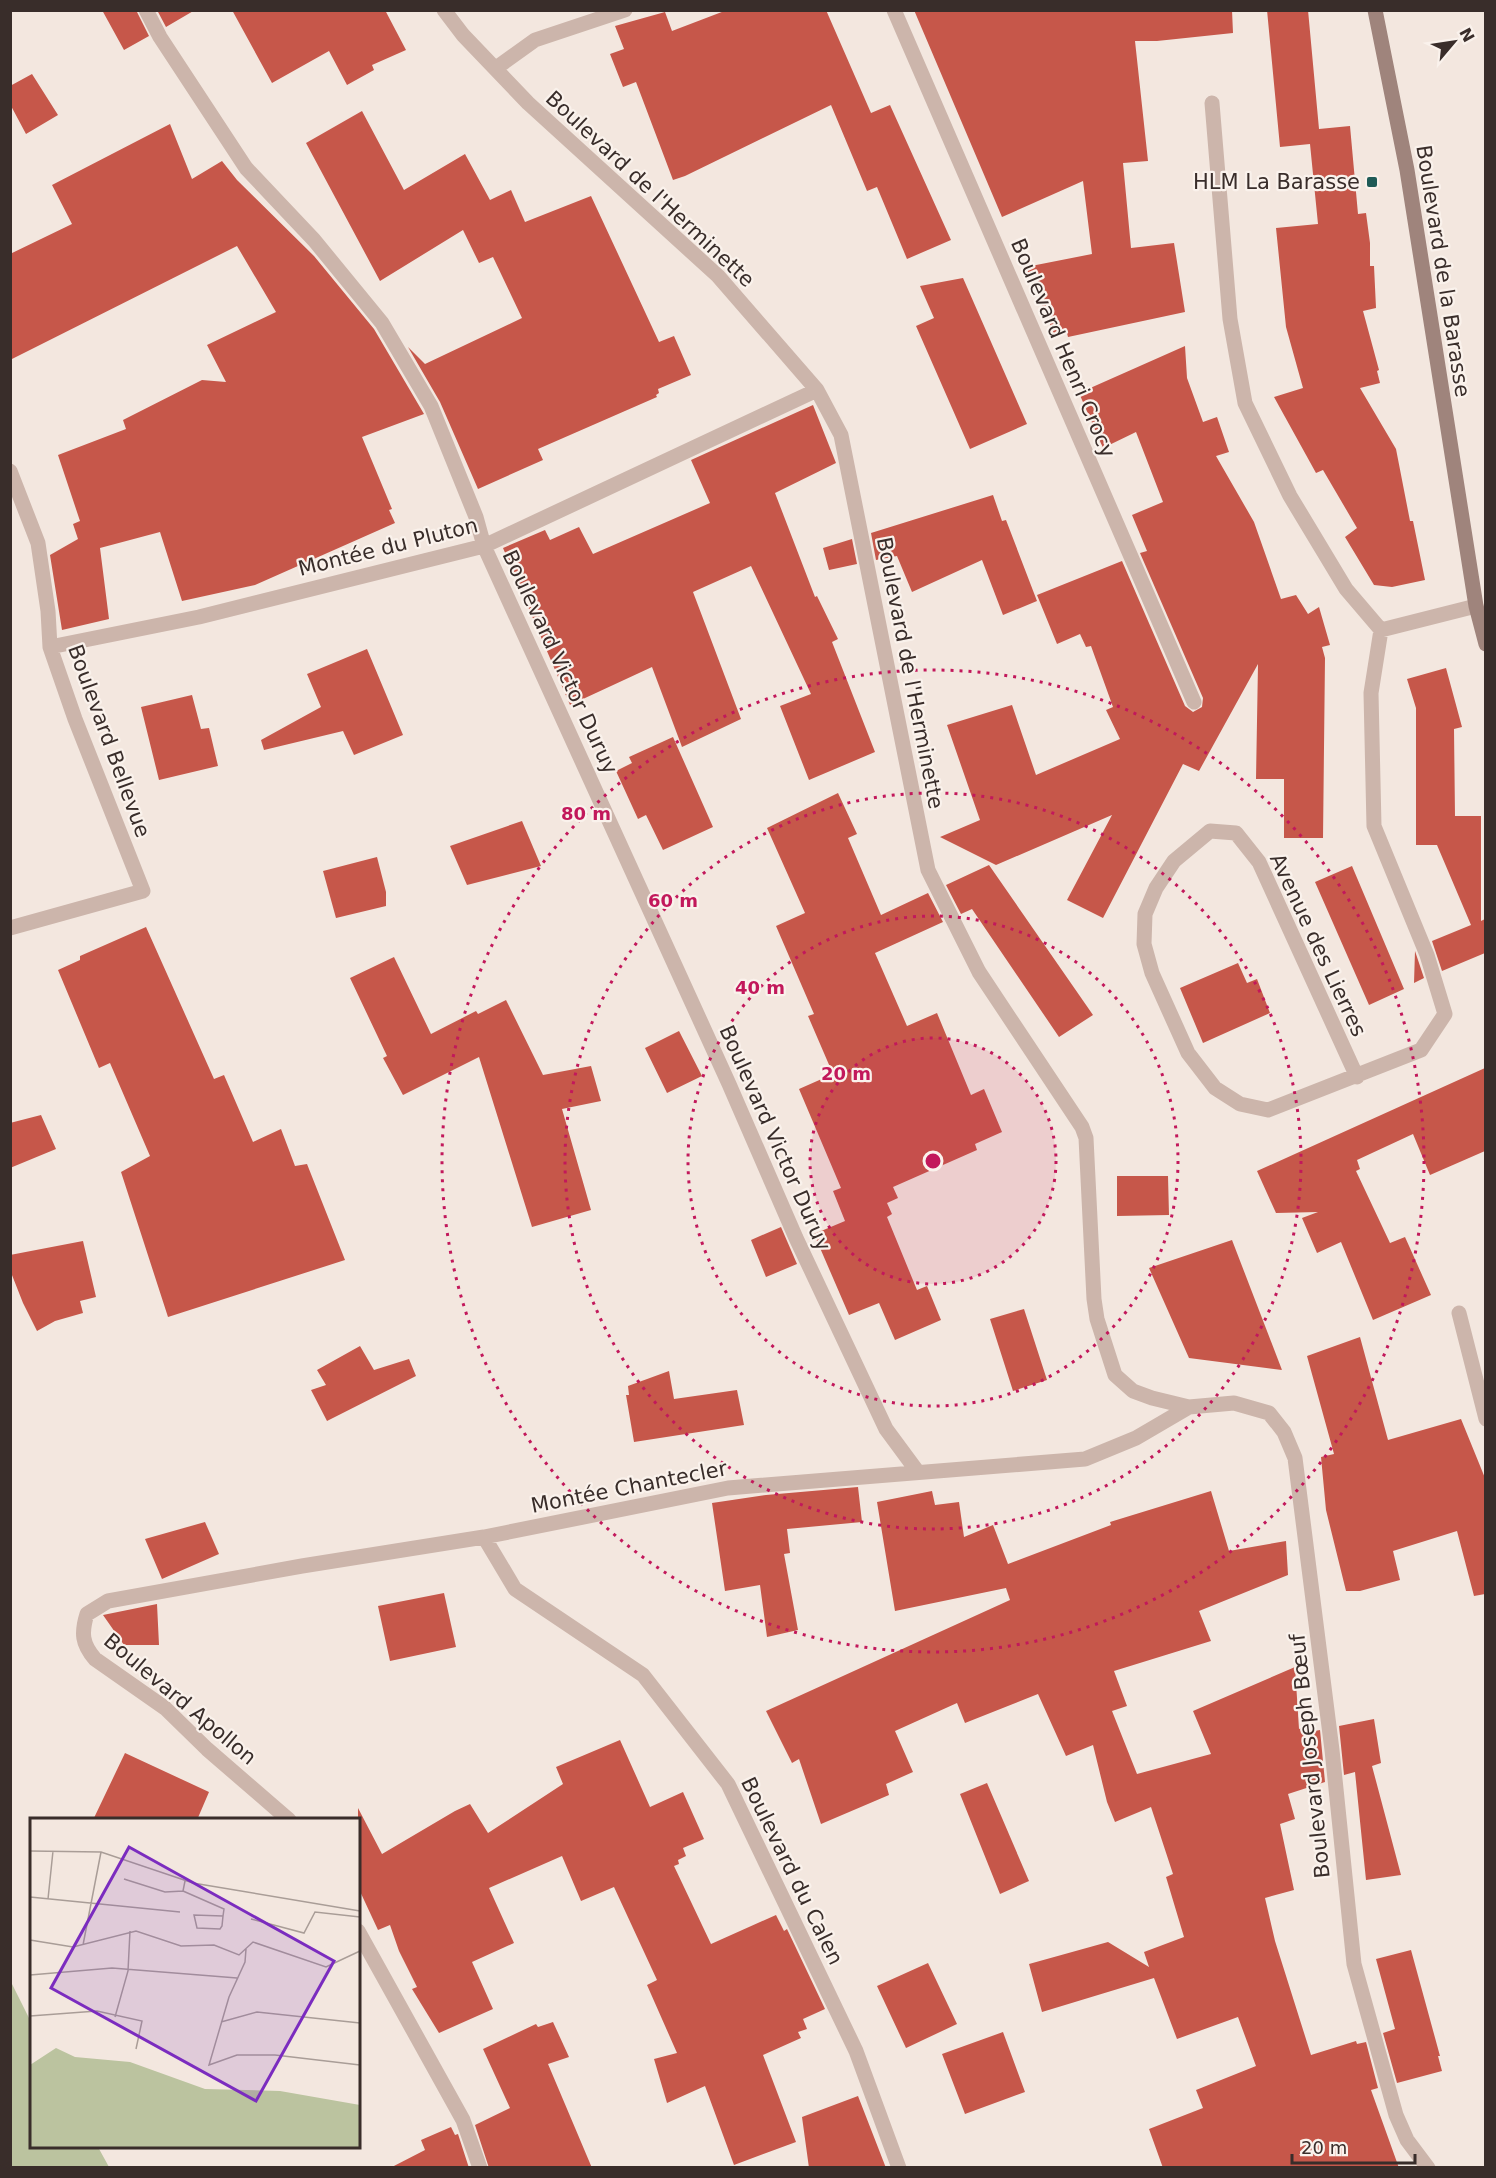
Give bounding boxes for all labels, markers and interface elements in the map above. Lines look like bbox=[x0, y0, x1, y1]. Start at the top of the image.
north arrow bbox=[1424, 12, 1484, 72]
text: N bbox=[1455, 25, 1478, 45]
street label: Boulevard de l'Herminette bbox=[541, 86, 759, 292]
street label: Boulevard de la Barasse bbox=[1411, 143, 1475, 399]
place label: HLM La Barasse bbox=[1193, 170, 1360, 194]
marker: HLM La Barasse bbox=[1365, 175, 1379, 189]
street label: Boulevard Henri Crocy bbox=[1006, 235, 1120, 461]
street label: Montée du Pluton bbox=[296, 513, 480, 581]
street label: Boulevard de l'Herminette bbox=[872, 535, 948, 811]
street label: Boulevard Victor Duruy bbox=[497, 546, 623, 778]
street label: Boulevard Bellevue bbox=[63, 641, 155, 841]
text: 80 m bbox=[561, 803, 611, 824]
street label: Avenue des Lierres bbox=[1265, 850, 1371, 1040]
text: 60 m bbox=[648, 890, 698, 911]
text: 40 m bbox=[735, 977, 785, 998]
street label: Boulevard Victor Duruy bbox=[714, 1021, 836, 1255]
text: 20 m bbox=[821, 1063, 871, 1084]
centre of rings bbox=[923, 1151, 943, 1171]
street label: Montée Chantecler bbox=[529, 1456, 729, 1518]
street label: Boulevard Apollon bbox=[99, 1628, 261, 1770]
street label: Boulevard Joseph Bœuf bbox=[1285, 1632, 1335, 1879]
street label: Boulevard du Calen bbox=[736, 1773, 848, 1969]
inset map bbox=[30, 1818, 360, 2148]
scale bar bbox=[1292, 2127, 1415, 2165]
text: 20 m bbox=[1301, 2137, 1347, 2158]

